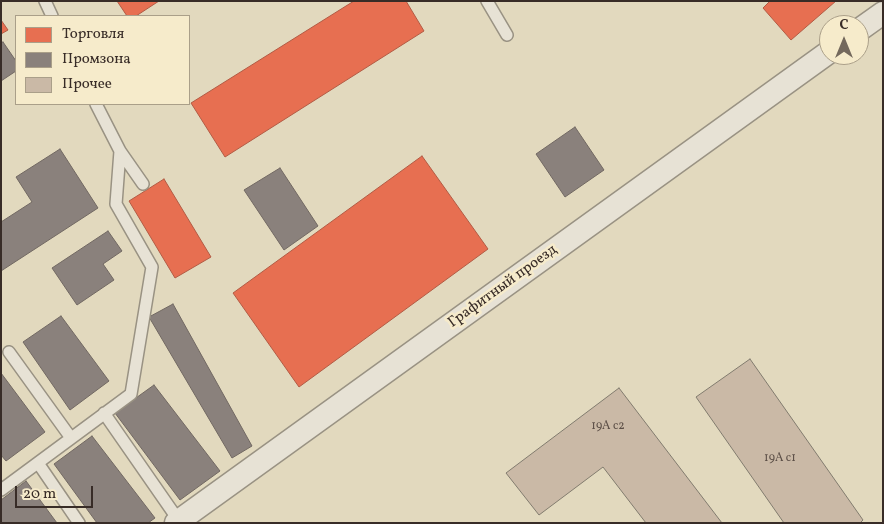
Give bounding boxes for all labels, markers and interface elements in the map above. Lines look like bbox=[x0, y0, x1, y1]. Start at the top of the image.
legend bbox=[15, 15, 190, 105]
north arrow bbox=[819, 15, 869, 65]
text: С bbox=[839, 16, 849, 35]
text: Торговля bbox=[62, 24, 124, 45]
text: Промзона bbox=[62, 49, 131, 70]
text: Прочее bbox=[62, 74, 112, 95]
street label: Графитный проезд bbox=[445, 241, 561, 333]
house number: 19А с2 bbox=[591, 420, 625, 434]
house number: 19А с1 bbox=[764, 452, 796, 466]
scale bar bbox=[18, 476, 95, 508]
text: 20 m bbox=[23, 484, 56, 505]

